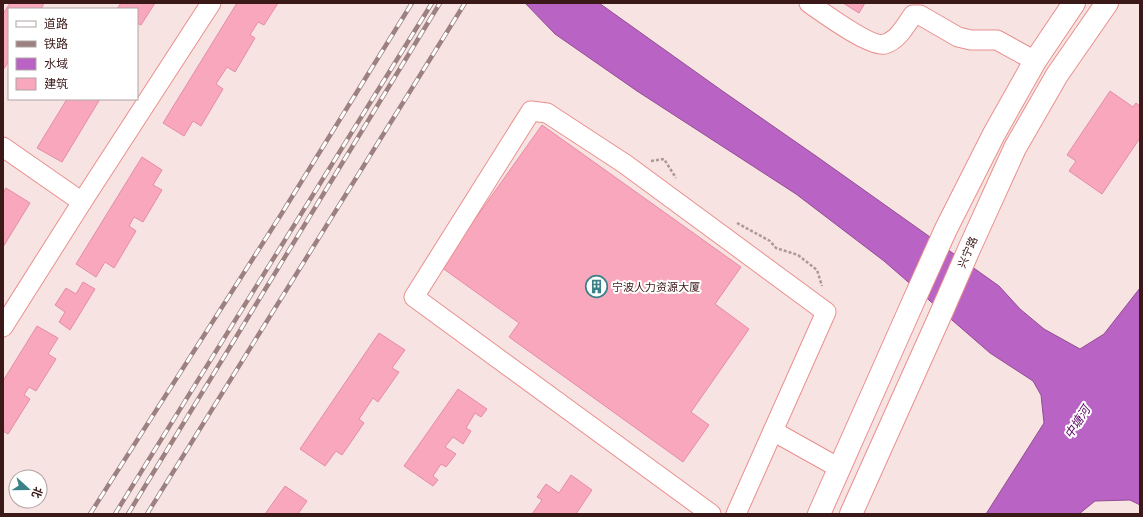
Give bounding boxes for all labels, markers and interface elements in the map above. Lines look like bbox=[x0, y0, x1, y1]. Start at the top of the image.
legend bbox=[8, 8, 138, 100]
text: 道路 bbox=[44, 16, 68, 31]
text: 铁路 bbox=[44, 36, 68, 51]
text: 水域 bbox=[44, 56, 68, 71]
text: 建筑 bbox=[44, 76, 68, 91]
street label: 兴宁路 bbox=[954, 234, 980, 270]
building icon: 宁波人力资源大厦 bbox=[584, 273, 610, 299]
place label: 宁波人力资源大厦 bbox=[612, 280, 700, 293]
water label: 中塘河 bbox=[1061, 401, 1094, 441]
north arrow bbox=[8, 469, 48, 509]
text: 北 bbox=[30, 485, 46, 500]

